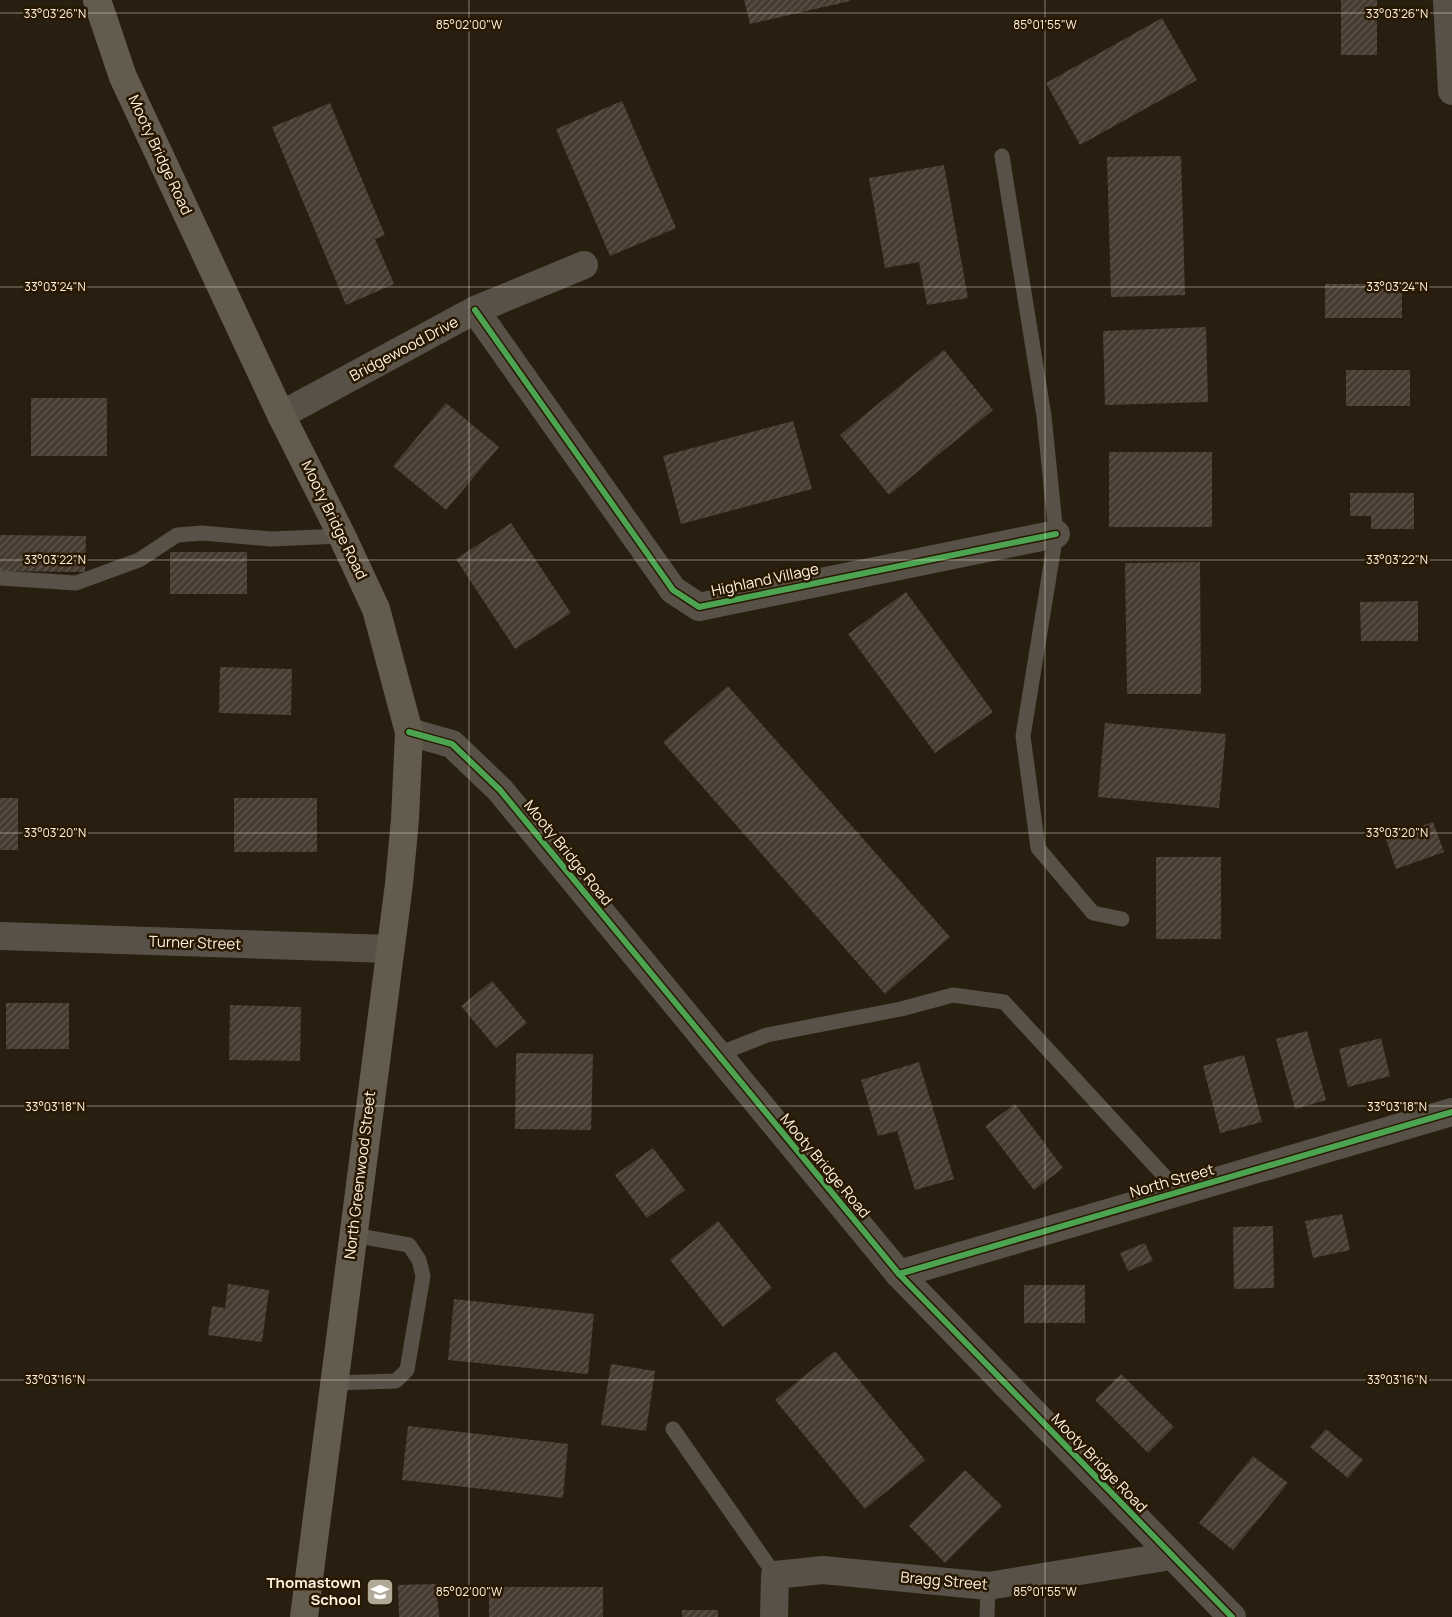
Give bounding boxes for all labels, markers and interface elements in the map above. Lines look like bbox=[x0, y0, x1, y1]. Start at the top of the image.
text: 33°03'26"N bbox=[24, 5, 86, 22]
text: 33°03'26"N bbox=[1366, 5, 1428, 22]
text: 85°02'00"W bbox=[436, 16, 503, 33]
text: 85°01'55"W bbox=[1013, 16, 1078, 33]
street label: Mooty Bridge Road bbox=[123, 91, 197, 218]
text: 33°03'24"N bbox=[24, 278, 86, 295]
text: 33°03'24"N bbox=[1366, 278, 1428, 295]
street label: Bridgewood Drive bbox=[346, 311, 462, 386]
street label: Mooty Bridge Road bbox=[296, 457, 372, 583]
text: 33°03'22"N bbox=[24, 551, 86, 568]
text: 33°03'22"N bbox=[1366, 551, 1428, 568]
street label: Highland Village bbox=[709, 558, 821, 601]
street label: Mooty Bridge Road bbox=[519, 795, 618, 910]
text: 33°03'20"N bbox=[24, 824, 86, 841]
text: 33°03'20"N bbox=[1366, 824, 1428, 841]
street label: Turner Street bbox=[148, 930, 242, 955]
street label: North Greenwood Street bbox=[339, 1090, 380, 1260]
text: 33°03'18"N bbox=[25, 1098, 85, 1115]
text: 33°03'18"N bbox=[1367, 1098, 1427, 1115]
street label: Mooty Bridge Road bbox=[775, 1109, 875, 1222]
street label: North Street bbox=[1127, 1159, 1216, 1203]
text: 33°03'16"N bbox=[25, 1371, 85, 1388]
text: 33°03'16"N bbox=[1367, 1371, 1427, 1388]
street label: Mooty Bridge Road bbox=[1047, 1409, 1152, 1517]
street label: Bragg Street bbox=[900, 1566, 989, 1595]
place label: Thomastown School bbox=[267, 1572, 361, 1610]
school or university icon: Thomastown School bbox=[365, 1577, 395, 1607]
text: 85°02'00"W bbox=[436, 1583, 503, 1600]
text: 85°01'55"W bbox=[1013, 1583, 1078, 1600]

